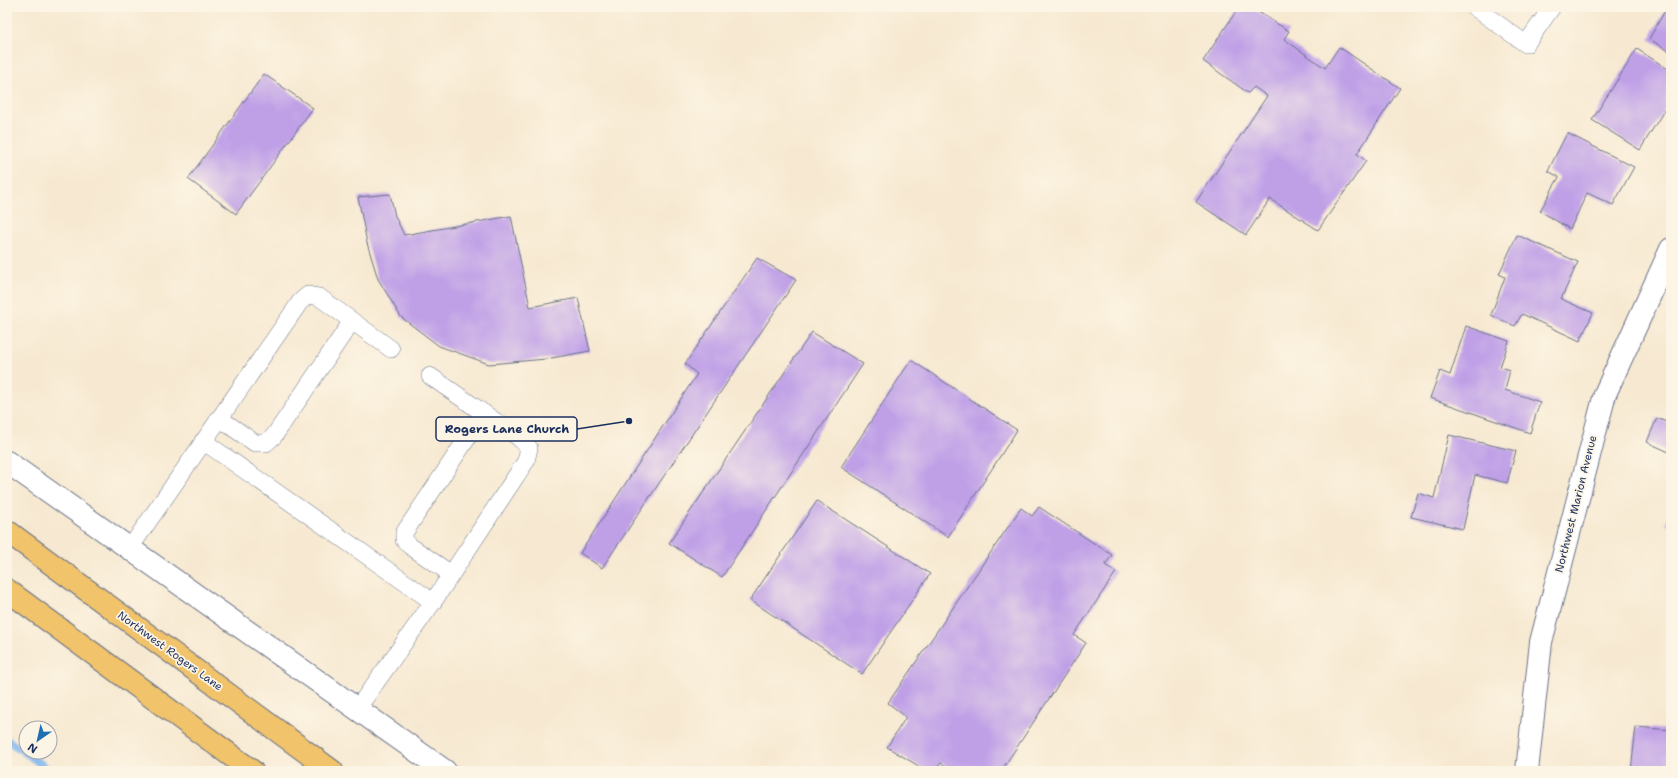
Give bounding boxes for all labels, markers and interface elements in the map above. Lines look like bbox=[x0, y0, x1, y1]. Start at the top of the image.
callout: Rogers Lane Church bbox=[436, 417, 577, 441]
text: Rogers Lane Church bbox=[445, 421, 569, 437]
street label: Northwest Marion Avenue bbox=[1552, 434, 1600, 574]
street label: Northwest Rogers Lane bbox=[114, 608, 226, 694]
north arrow bbox=[18, 720, 58, 760]
text: N bbox=[25, 739, 40, 757]

